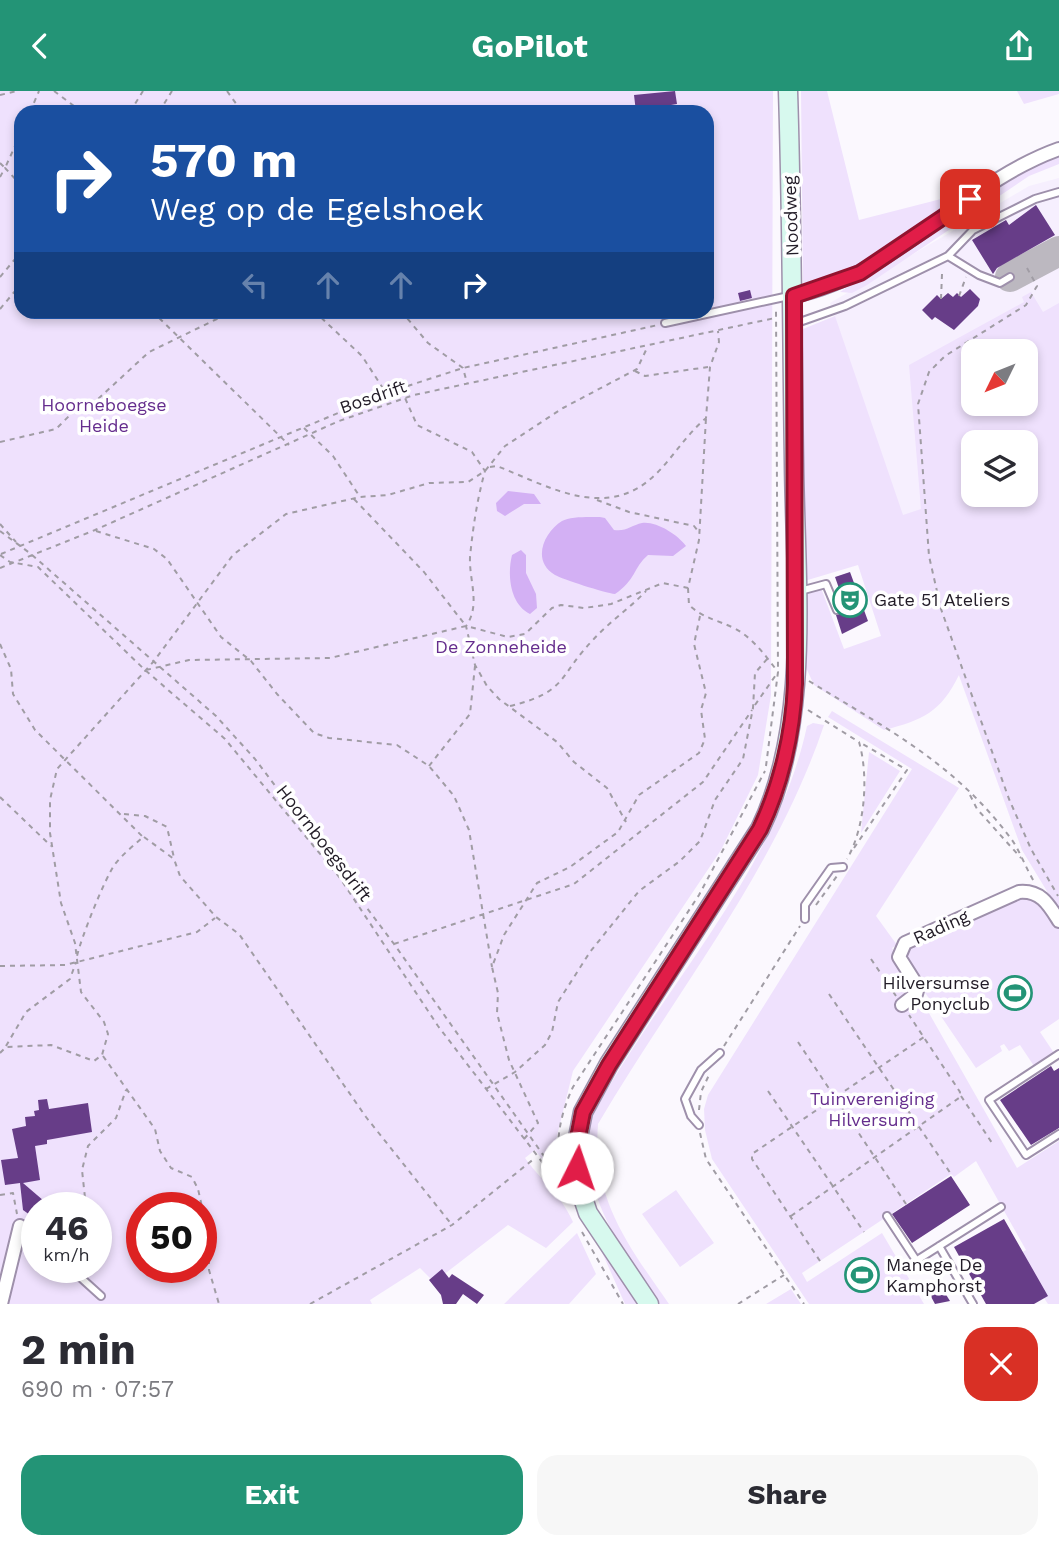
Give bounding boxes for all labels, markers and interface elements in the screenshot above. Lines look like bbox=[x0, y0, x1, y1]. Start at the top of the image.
icon: back bbox=[21, 27, 59, 65]
text: GoPilot bbox=[471, 27, 588, 65]
icon: share bbox=[1000, 27, 1038, 65]
text: 570 m bbox=[150, 131, 297, 189]
icon: right bbox=[35, 133, 126, 224]
pin bbox=[940, 169, 1000, 229]
street label: Noodweg bbox=[779, 175, 802, 257]
icon: arrive bbox=[951, 180, 989, 218]
text: Weg op de Egelshoek bbox=[150, 190, 484, 228]
icon: left bbox=[236, 266, 274, 304]
icon: ahead bbox=[309, 266, 347, 304]
icon: ahead bbox=[382, 266, 420, 304]
icon: right bbox=[455, 266, 493, 304]
north arrow bbox=[961, 339, 1038, 417]
map controls bbox=[961, 339, 1038, 507]
street label: Bosdrift bbox=[337, 375, 409, 418]
park label: Hoorneboegse Heide bbox=[41, 394, 167, 436]
button: layers bbox=[961, 430, 1038, 507]
theatre icon: Gate 51 Ateliers bbox=[831, 581, 869, 619]
place label: Gate 51 Ateliers bbox=[874, 589, 1010, 610]
park label: De Zonneheide bbox=[435, 636, 567, 657]
street label: Hoornboegsdrift bbox=[272, 780, 377, 905]
street label: Rading bbox=[910, 905, 972, 948]
place label: Hilversumse Ponyclub bbox=[883, 972, 990, 1014]
sports icon: Hilversumse Ponyclub bbox=[996, 974, 1034, 1012]
park label: Tuinvereniging Hilversum bbox=[810, 1088, 935, 1130]
position arrow bbox=[540, 1131, 614, 1205]
speed limit sign: 50 bbox=[126, 1192, 217, 1283]
text: 46 bbox=[44, 1207, 89, 1249]
text: km/h bbox=[43, 1244, 90, 1265]
place label: Manege De Kamphorst bbox=[886, 1254, 983, 1296]
sports icon: Manege De Kamphorst bbox=[843, 1256, 881, 1294]
text: 2 min bbox=[21, 1325, 136, 1374]
button: close bbox=[964, 1327, 1038, 1401]
text: 690 m · 07:57 bbox=[21, 1376, 174, 1403]
button: Exit bbox=[21, 1455, 523, 1535]
button: Share bbox=[537, 1455, 1038, 1535]

